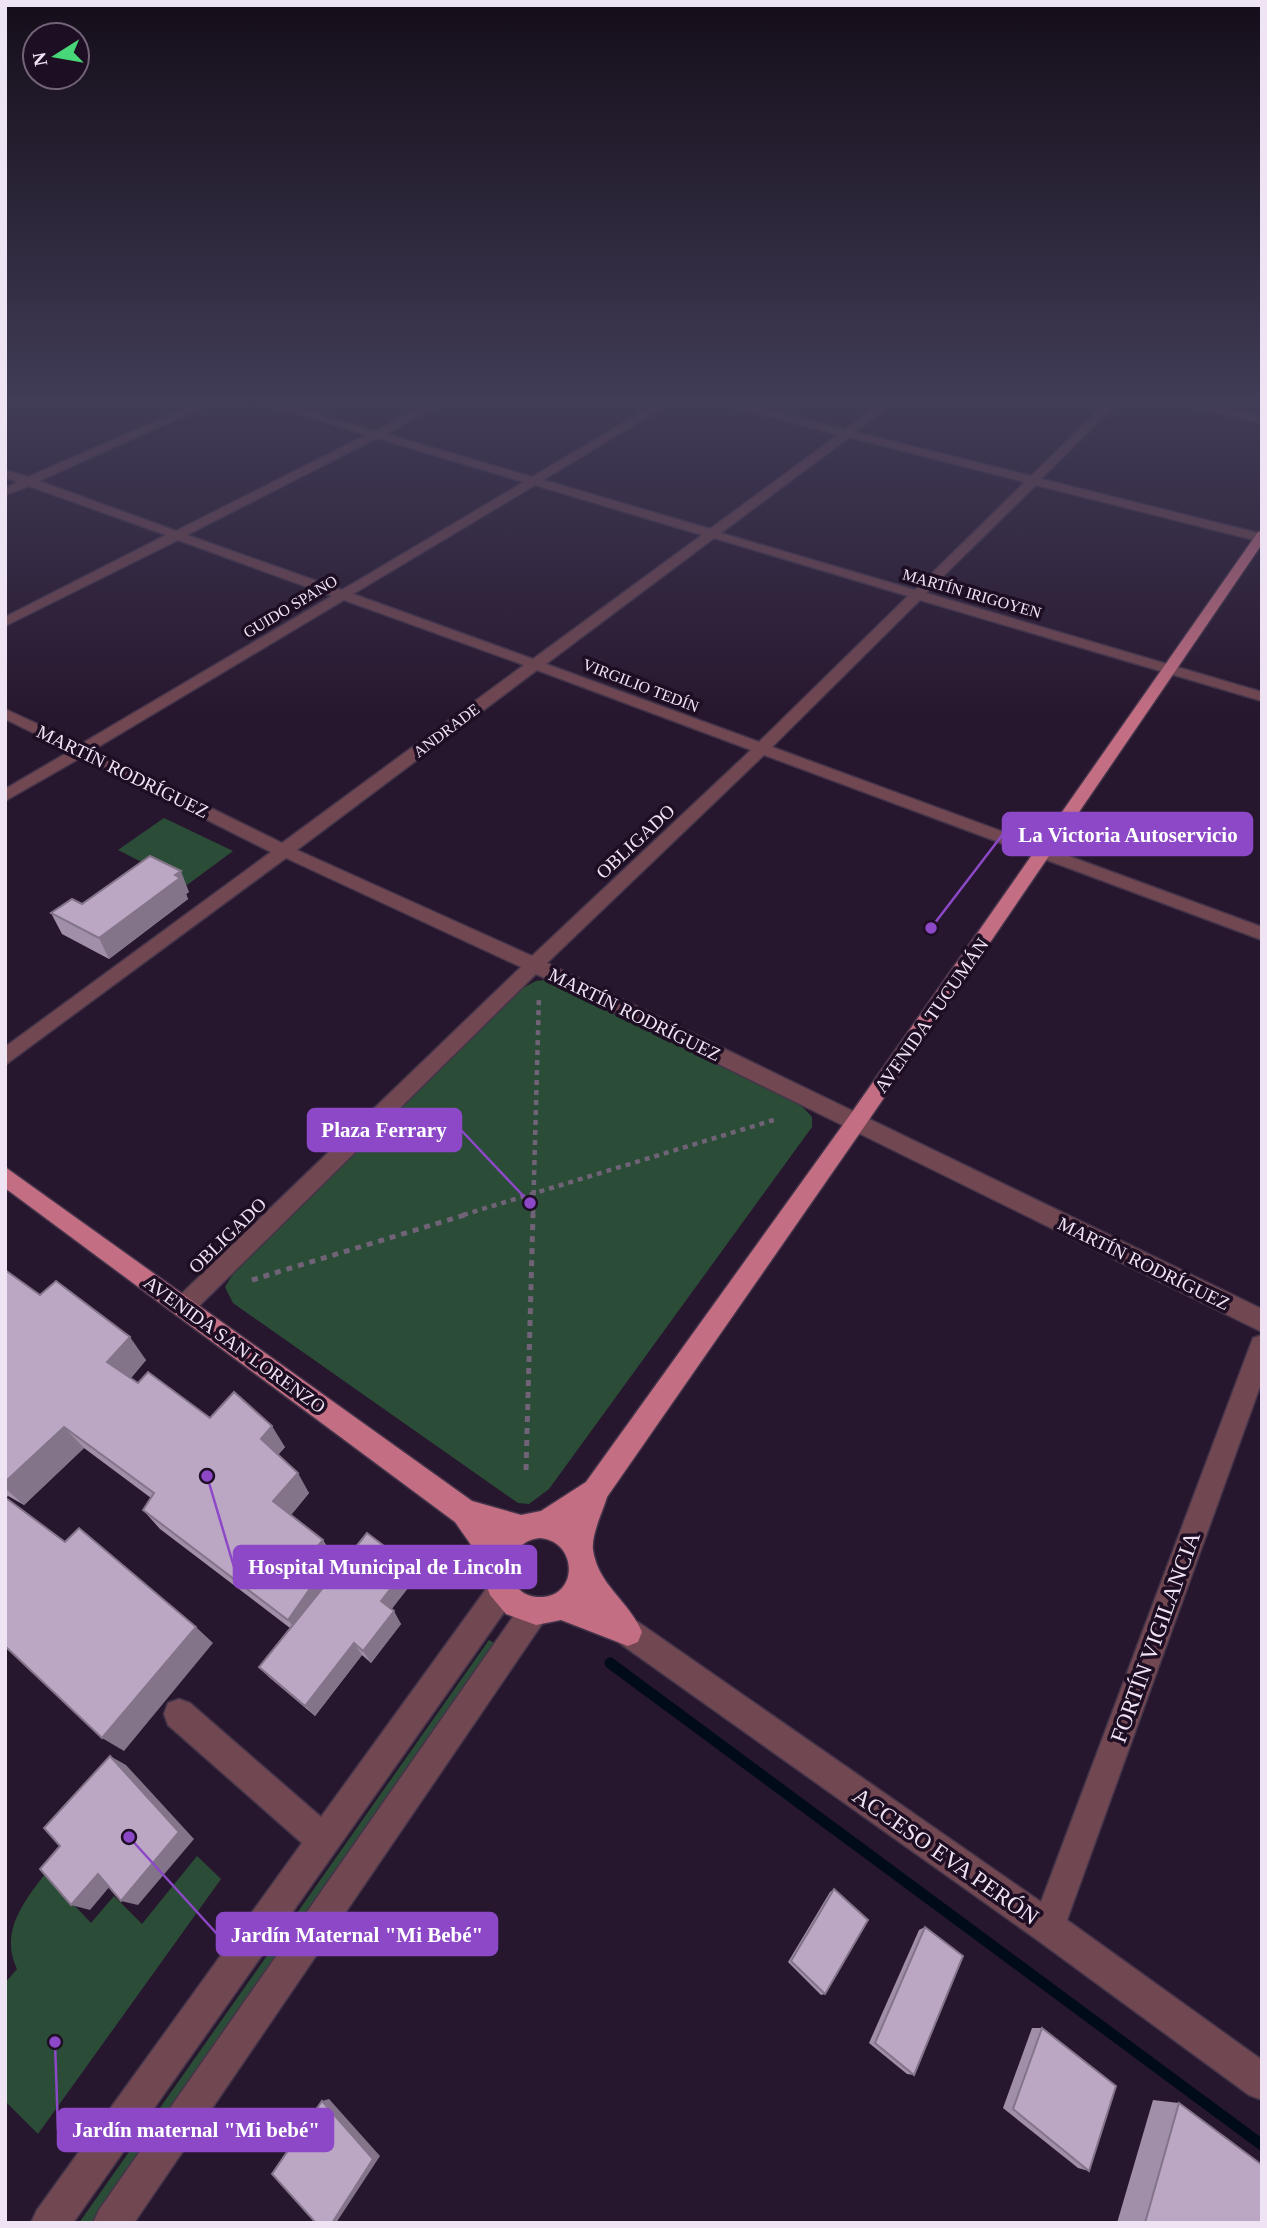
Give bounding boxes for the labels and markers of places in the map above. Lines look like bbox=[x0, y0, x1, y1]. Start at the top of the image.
callout: La Victoria Autoservicio bbox=[1003, 813, 1252, 855]
callout: Plaza Ferrary bbox=[308, 1109, 461, 1151]
callout: Hospital Municipal de Lincoln bbox=[234, 1546, 536, 1588]
callout: Jardín Maternal "Mi Bebé" bbox=[217, 1913, 497, 1955]
callout: Jardín maternal "Mi bebé" bbox=[58, 2109, 333, 2151]

